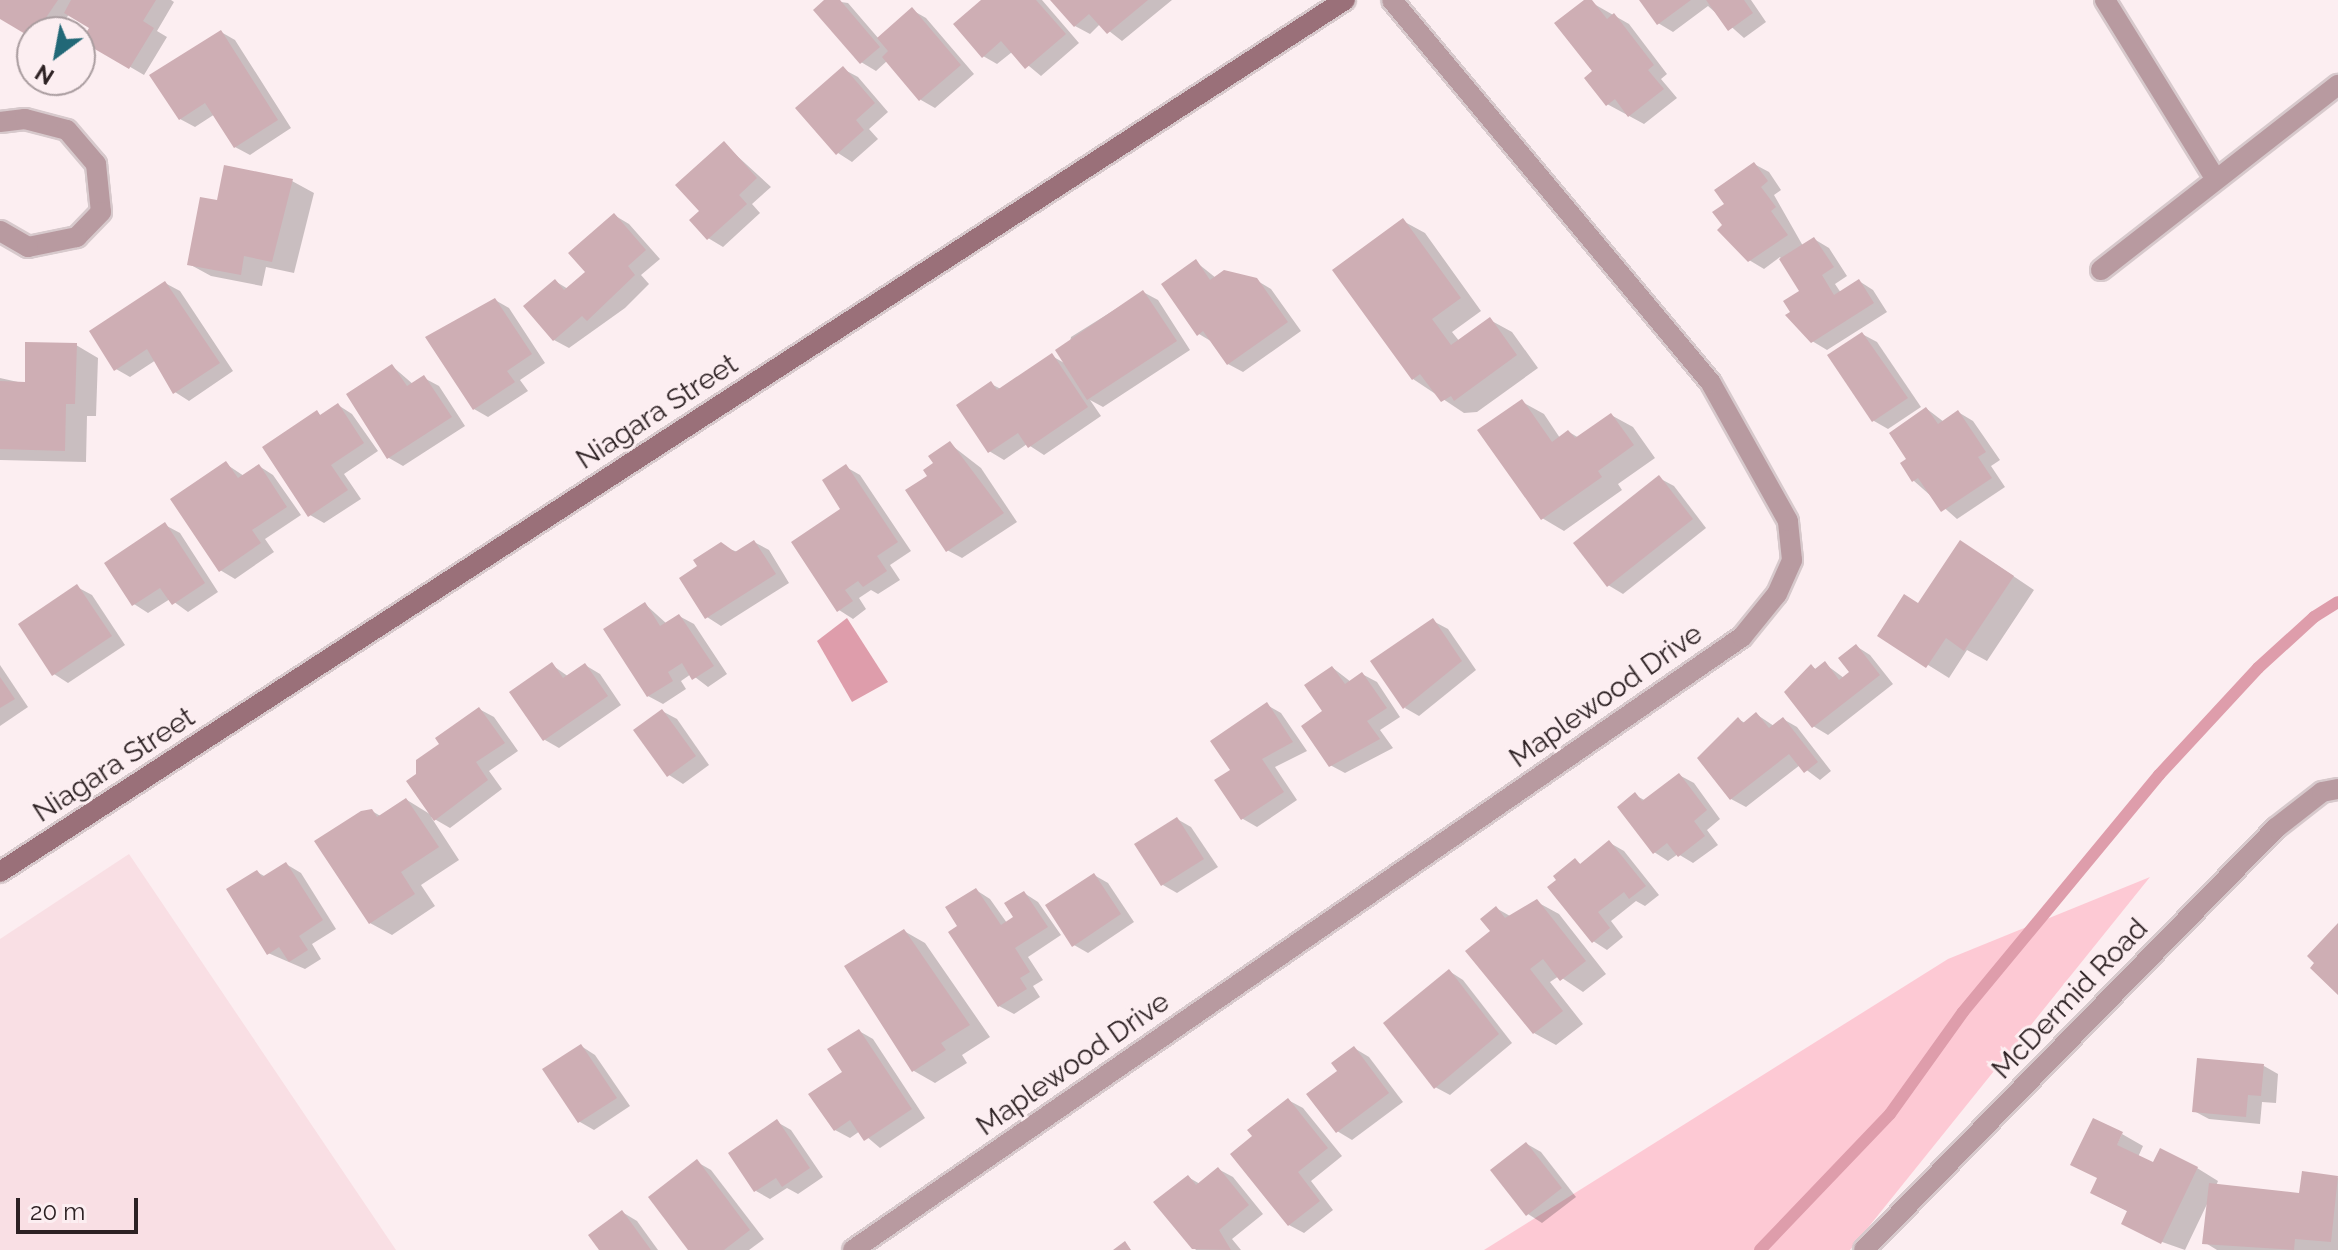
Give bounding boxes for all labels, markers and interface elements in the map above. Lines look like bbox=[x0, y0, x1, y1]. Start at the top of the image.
north arrow bbox=[16, 16, 96, 96]
text: N bbox=[30, 59, 58, 90]
street label: Niagara Street bbox=[570, 347, 744, 477]
street label: Maplewood Drive bbox=[1503, 617, 1709, 775]
street label: Niagara Street bbox=[27, 700, 201, 830]
street label: McDermid Road bbox=[1985, 912, 2155, 1086]
street label: Maplewood Drive bbox=[970, 985, 1176, 1143]
scale bar bbox=[20, 1182, 142, 1232]
text: 20 m bbox=[30, 1197, 85, 1226]

